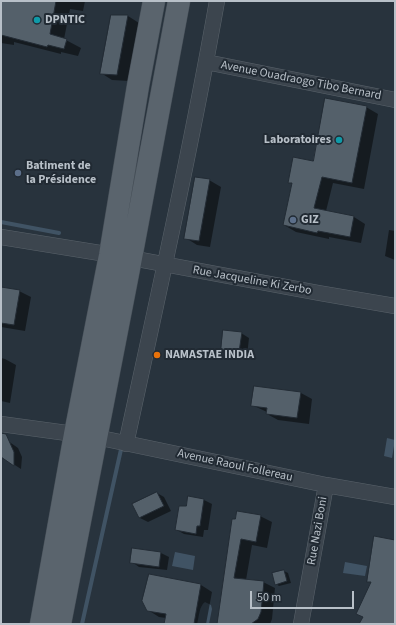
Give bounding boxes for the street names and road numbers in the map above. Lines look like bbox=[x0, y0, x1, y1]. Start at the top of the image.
street label: Avenue Ouadraogo Tibo Bernard bbox=[220, 58, 382, 104]
street label: Rue Jacqueline Ki Zerbo bbox=[191, 263, 313, 299]
street label: Avenue Raoul Follereau bbox=[176, 447, 294, 485]
street label: Rue Nazi Boni bbox=[305, 496, 331, 566]

